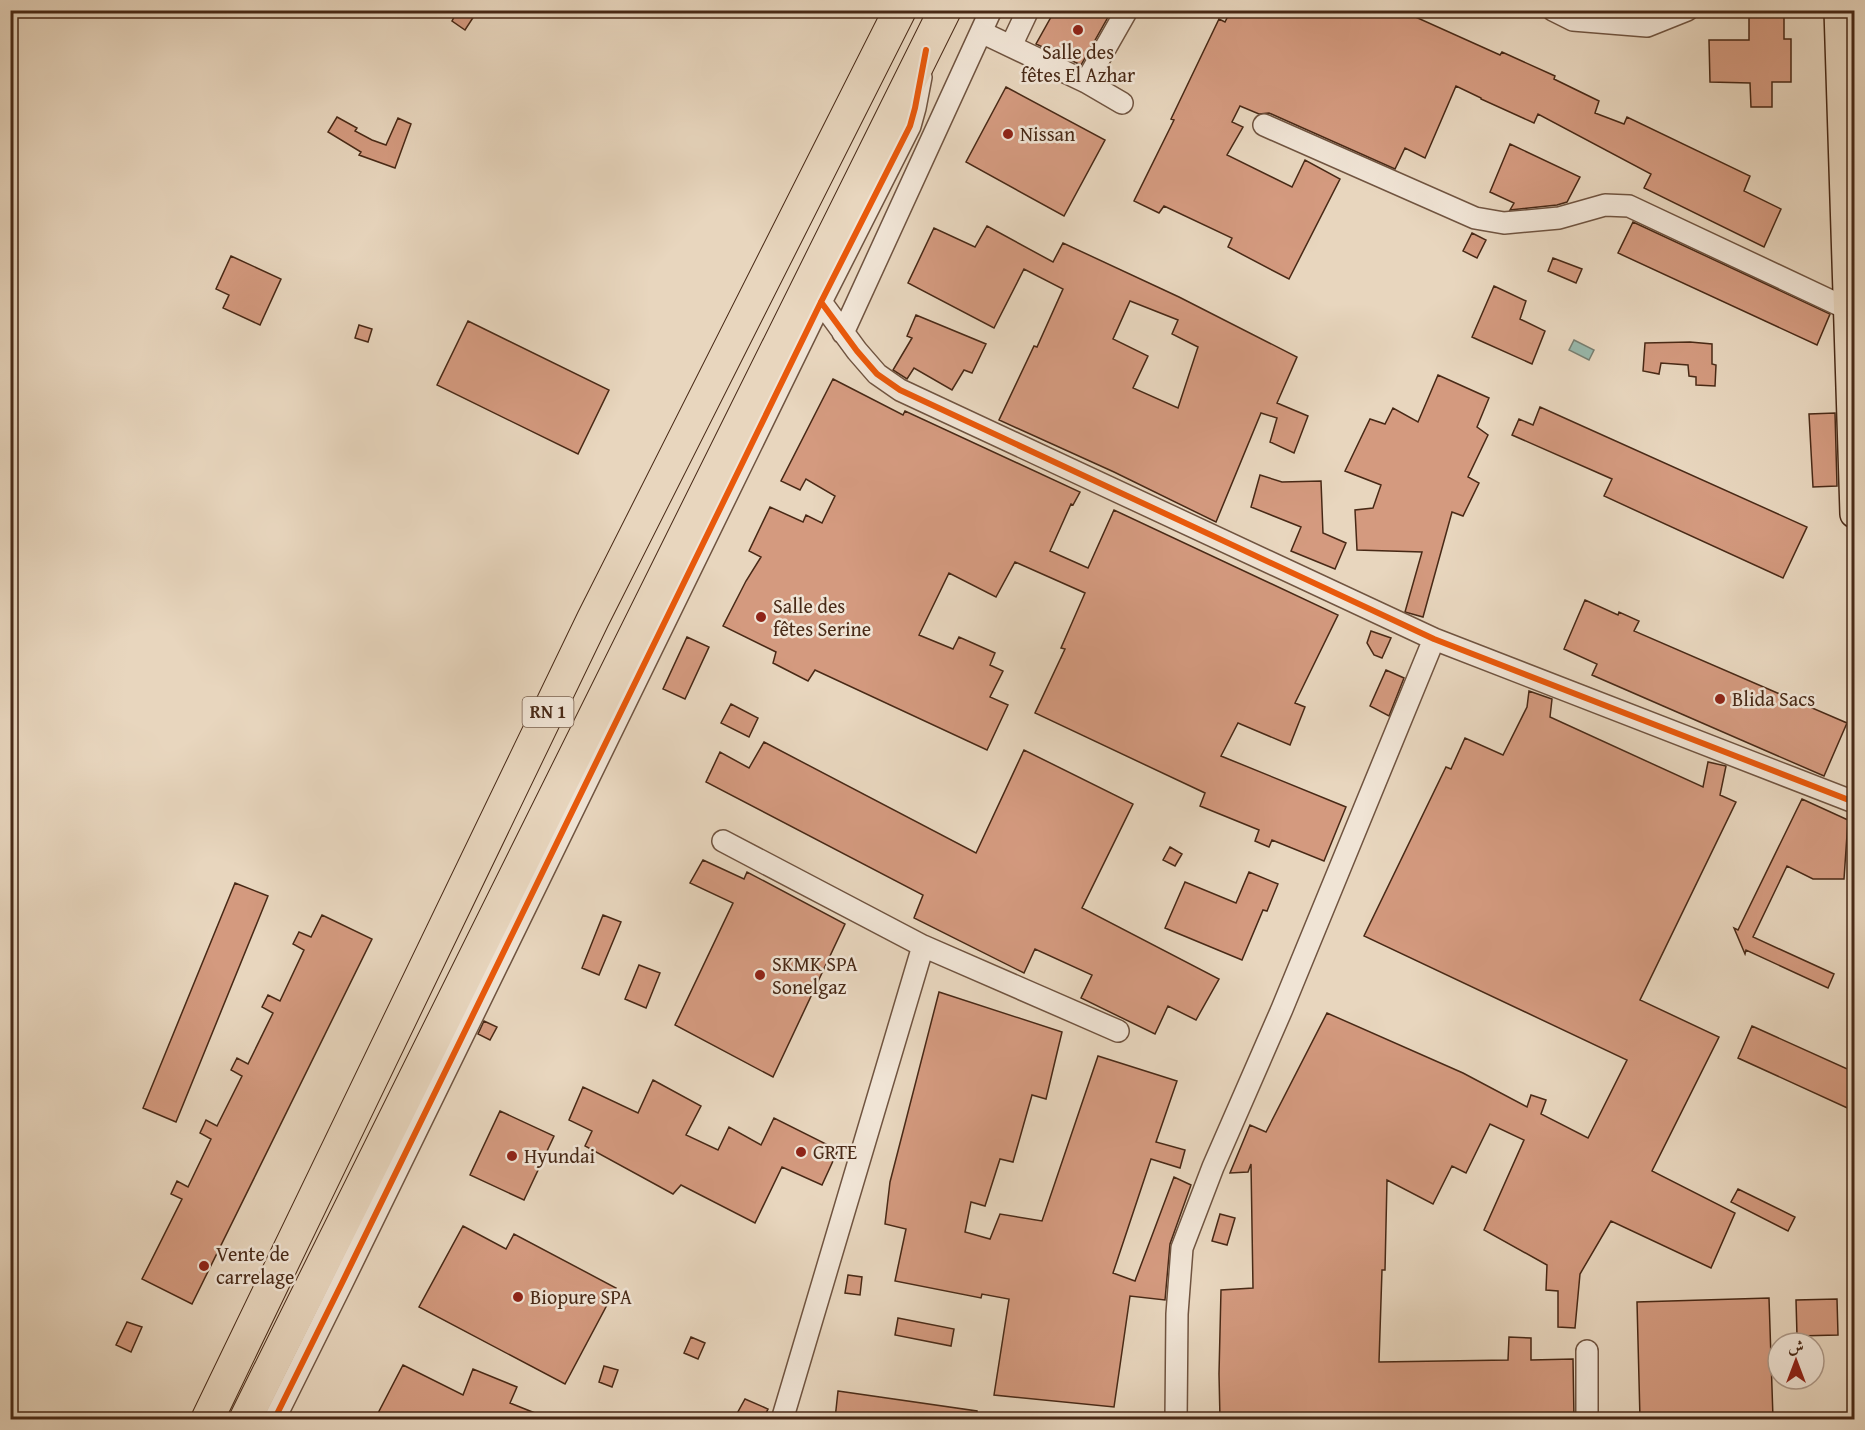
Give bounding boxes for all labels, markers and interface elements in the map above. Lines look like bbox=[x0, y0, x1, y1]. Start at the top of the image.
marker: Salle des fêtes El Azhar bbox=[1071, 23, 1085, 37]
place label: Salle des fêtes El Azhar bbox=[1021, 37, 1135, 89]
place label: Nissan bbox=[1020, 119, 1075, 148]
marker: Nissan bbox=[1001, 127, 1015, 141]
place label: Salle des fêtes Serine bbox=[773, 591, 871, 643]
marker: Salle des fêtes Serine bbox=[754, 610, 768, 624]
place label: Blida Sacs bbox=[1732, 684, 1815, 713]
marker: Blida Sacs bbox=[1713, 692, 1727, 706]
road number: RN 1 bbox=[522, 697, 574, 727]
place label: SKMK SPA Sonelgaz bbox=[772, 949, 858, 1001]
marker: SKMK SPA Sonelgaz bbox=[753, 968, 767, 982]
place label: GRTE bbox=[813, 1137, 857, 1166]
place label: Hyundai bbox=[524, 1141, 595, 1170]
marker: GRTE bbox=[794, 1145, 808, 1159]
marker: Hyundai bbox=[505, 1149, 519, 1163]
place label: Vente de carrelage bbox=[216, 1239, 294, 1291]
marker: Vente de carrelage bbox=[197, 1259, 211, 1273]
place label: Biopure SPA bbox=[530, 1282, 632, 1311]
marker: Biopure SPA bbox=[511, 1290, 525, 1304]
north arrow bbox=[1766, 1331, 1826, 1391]
text: ش bbox=[1788, 1334, 1804, 1358]

